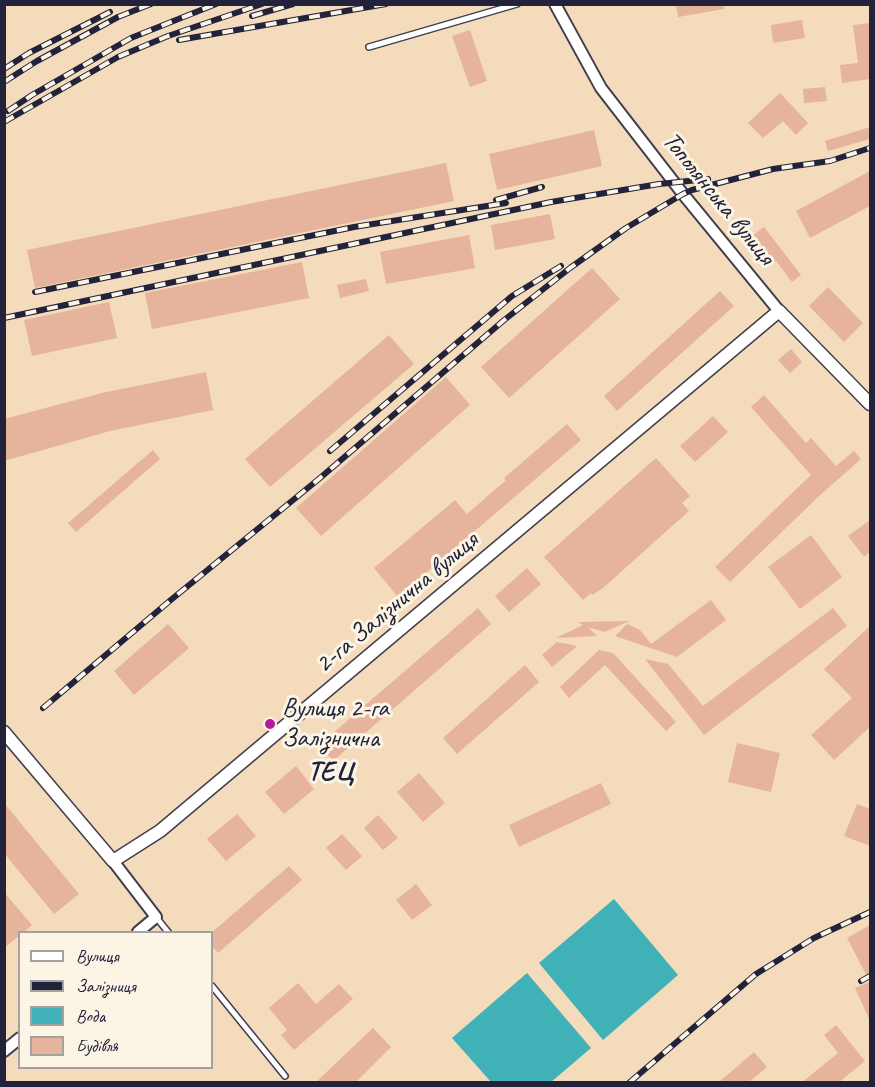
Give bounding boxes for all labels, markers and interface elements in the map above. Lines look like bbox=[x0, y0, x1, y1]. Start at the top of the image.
street label: Тополянська вулиця bbox=[655, 126, 781, 272]
street label: 2-га Залізнична вулиця bbox=[309, 526, 485, 680]
place label: Вулиця 2-га Залізнична bbox=[282, 693, 389, 754]
marker: Вулиця 2-га Залізнична bbox=[263, 717, 277, 731]
district label: ТЕЦ bbox=[308, 757, 354, 789]
legend bbox=[18, 931, 213, 1069]
text: Вулиця bbox=[76, 945, 119, 967]
text: Залізниця bbox=[76, 975, 136, 997]
text: Вода bbox=[76, 1005, 105, 1027]
text: Будівля bbox=[76, 1035, 118, 1057]

